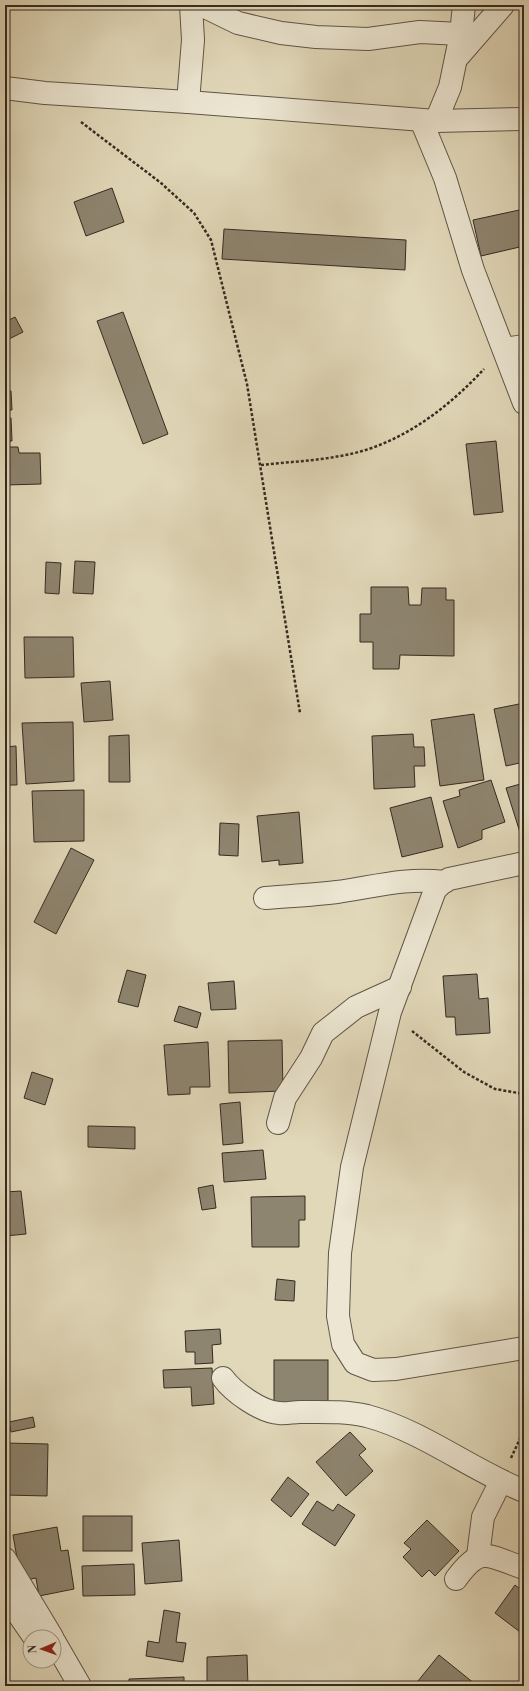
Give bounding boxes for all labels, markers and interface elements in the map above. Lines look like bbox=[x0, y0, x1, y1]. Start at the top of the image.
north arrow bbox=[22, 1629, 62, 1669]
text: N bbox=[26, 1644, 40, 1654]

